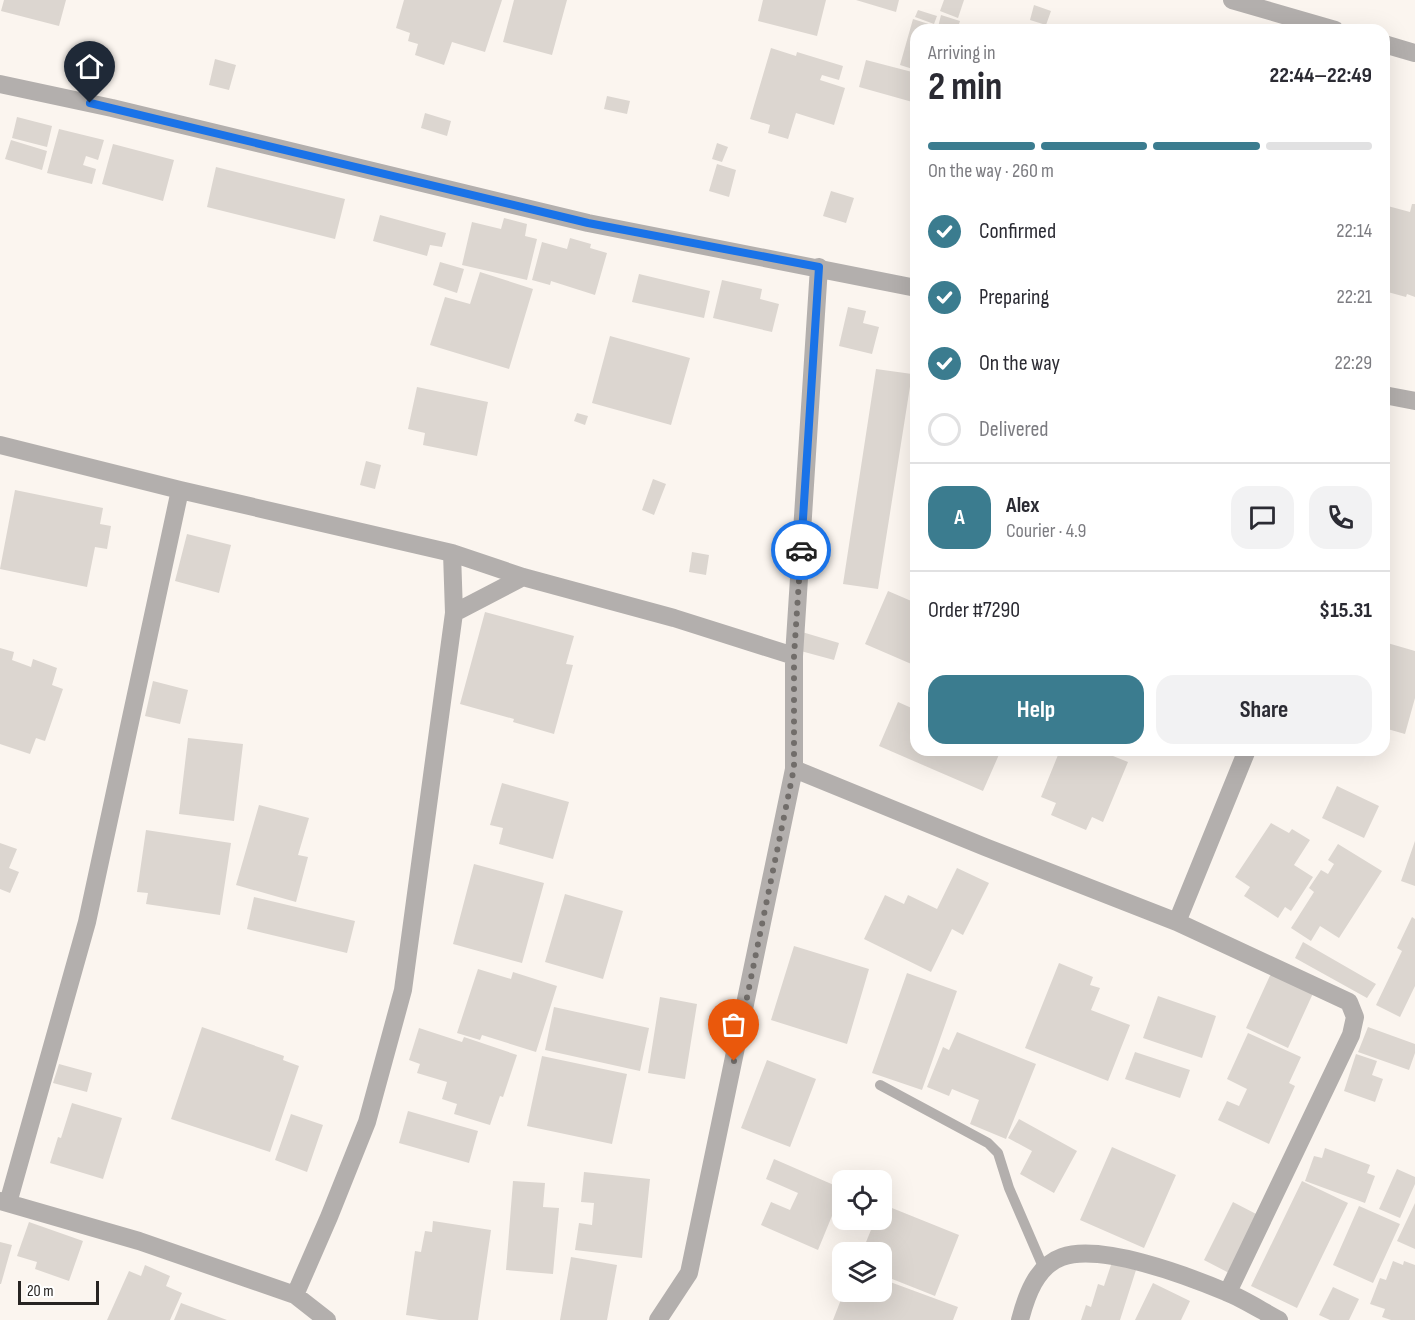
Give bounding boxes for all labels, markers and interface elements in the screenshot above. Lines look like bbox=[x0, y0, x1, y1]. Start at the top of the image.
pin bbox=[64, 41, 115, 103]
text: Arriving in bbox=[928, 41, 996, 65]
icon: home bbox=[73, 50, 106, 83]
text: 22:44–22:49 bbox=[1270, 62, 1372, 89]
text: 2 min bbox=[928, 64, 1002, 111]
text: On the way · 260 m bbox=[928, 159, 1054, 183]
icon: check bbox=[928, 215, 961, 248]
text: Confirmed bbox=[979, 218, 1056, 245]
text: 22:14 bbox=[1336, 219, 1372, 243]
icon: check bbox=[928, 281, 961, 314]
text: Preparing bbox=[979, 284, 1049, 311]
text: 22:21 bbox=[1336, 285, 1372, 309]
icon: check bbox=[928, 347, 961, 380]
text: On the way bbox=[979, 350, 1060, 377]
text: 22:29 bbox=[1335, 351, 1372, 375]
text: Delivered bbox=[979, 416, 1048, 443]
button: chat bbox=[1231, 486, 1294, 549]
button: phone bbox=[1309, 486, 1372, 549]
text: Alex bbox=[1006, 492, 1039, 519]
text: A bbox=[954, 504, 965, 531]
text: Courier · 4.9 bbox=[1006, 519, 1086, 543]
courier bbox=[771, 520, 831, 580]
icon: car bbox=[785, 534, 818, 567]
text: Order #7290 bbox=[928, 597, 1020, 624]
text: $15.31 bbox=[1319, 597, 1372, 624]
button: Help bbox=[928, 675, 1144, 744]
button: Share bbox=[1156, 675, 1372, 744]
pin bbox=[708, 999, 759, 1061]
icon: bag bbox=[717, 1008, 750, 1041]
map controls bbox=[832, 1170, 892, 1302]
button: locate bbox=[832, 1170, 892, 1230]
button: layers bbox=[832, 1242, 892, 1302]
scale bar bbox=[18, 1278, 99, 1306]
text: 20 m bbox=[27, 1282, 54, 1301]

